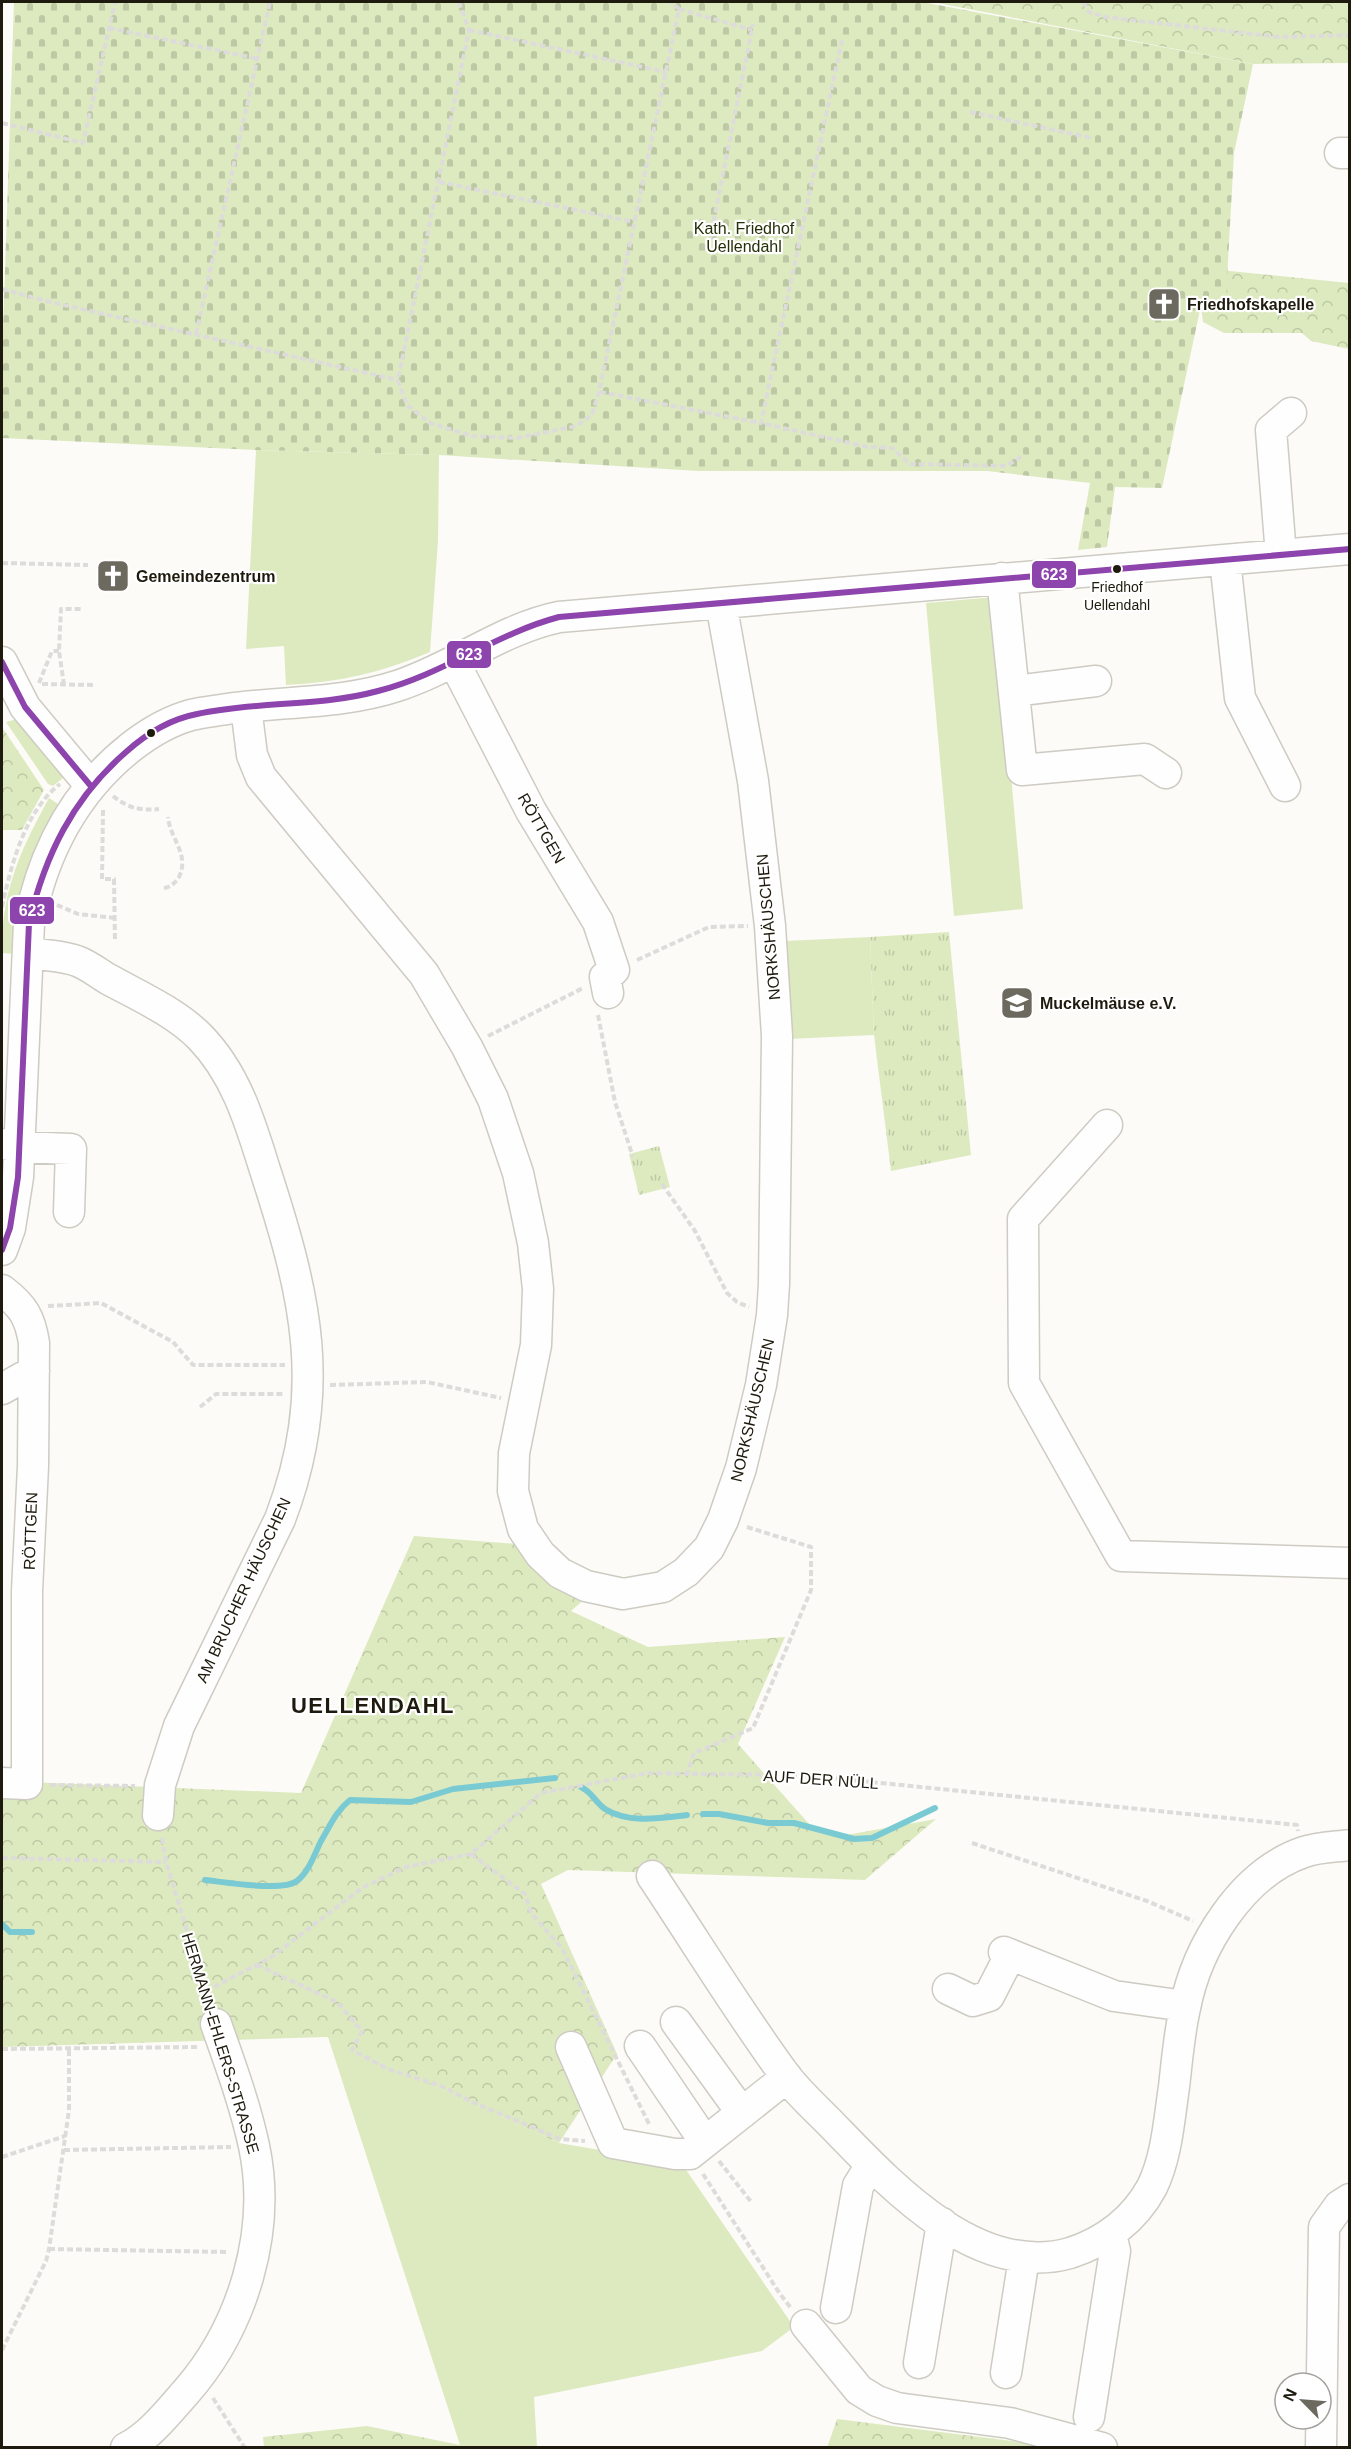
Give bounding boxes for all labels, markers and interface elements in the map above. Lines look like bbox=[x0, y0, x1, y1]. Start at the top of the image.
park label: Kath. Friedhof Uellendahl bbox=[694, 220, 795, 255]
church icon: Friedhofskapelle bbox=[1146, 286, 1182, 322]
place label: Friedhofskapelle bbox=[1187, 296, 1314, 313]
church icon: Gemeindezentrum bbox=[95, 558, 131, 594]
line badge: 623 bbox=[1031, 560, 1077, 589]
marker: Friedhof Uellendahl bbox=[1111, 563, 1123, 575]
text: 623 bbox=[1041, 566, 1067, 583]
place label: Gemeindezentrum bbox=[136, 568, 276, 585]
place label: Friedhof Uellendahl bbox=[1084, 579, 1150, 613]
line badge: 623 bbox=[446, 640, 492, 669]
text: 623 bbox=[456, 646, 482, 663]
unlabelled marker bbox=[145, 727, 157, 739]
street label: RÖTTGEN bbox=[515, 790, 568, 866]
street label: NORKSHÄUSCHEN bbox=[754, 853, 783, 1001]
line badge: 623 bbox=[9, 896, 55, 925]
text: 623 bbox=[19, 902, 45, 919]
school or university icon: Muckelmäuse e.V. bbox=[999, 985, 1035, 1021]
place label: Muckelmäuse e.V. bbox=[1040, 995, 1176, 1012]
street label: NORKSHÄUSCHEN bbox=[728, 1337, 777, 1483]
street label: RÖTTGEN bbox=[21, 1492, 40, 1570]
street label: AM BRUCHER HÄUSCHEN bbox=[193, 1495, 294, 1685]
district label: UELLENDAHL bbox=[291, 1693, 455, 1718]
street label: AUF DER NÜLL bbox=[763, 1767, 879, 1792]
street label: HERMANN-EHLERS-STRASSE bbox=[179, 1931, 262, 2156]
north arrow bbox=[1273, 2371, 1333, 2431]
text: N bbox=[1280, 2386, 1300, 2404]

